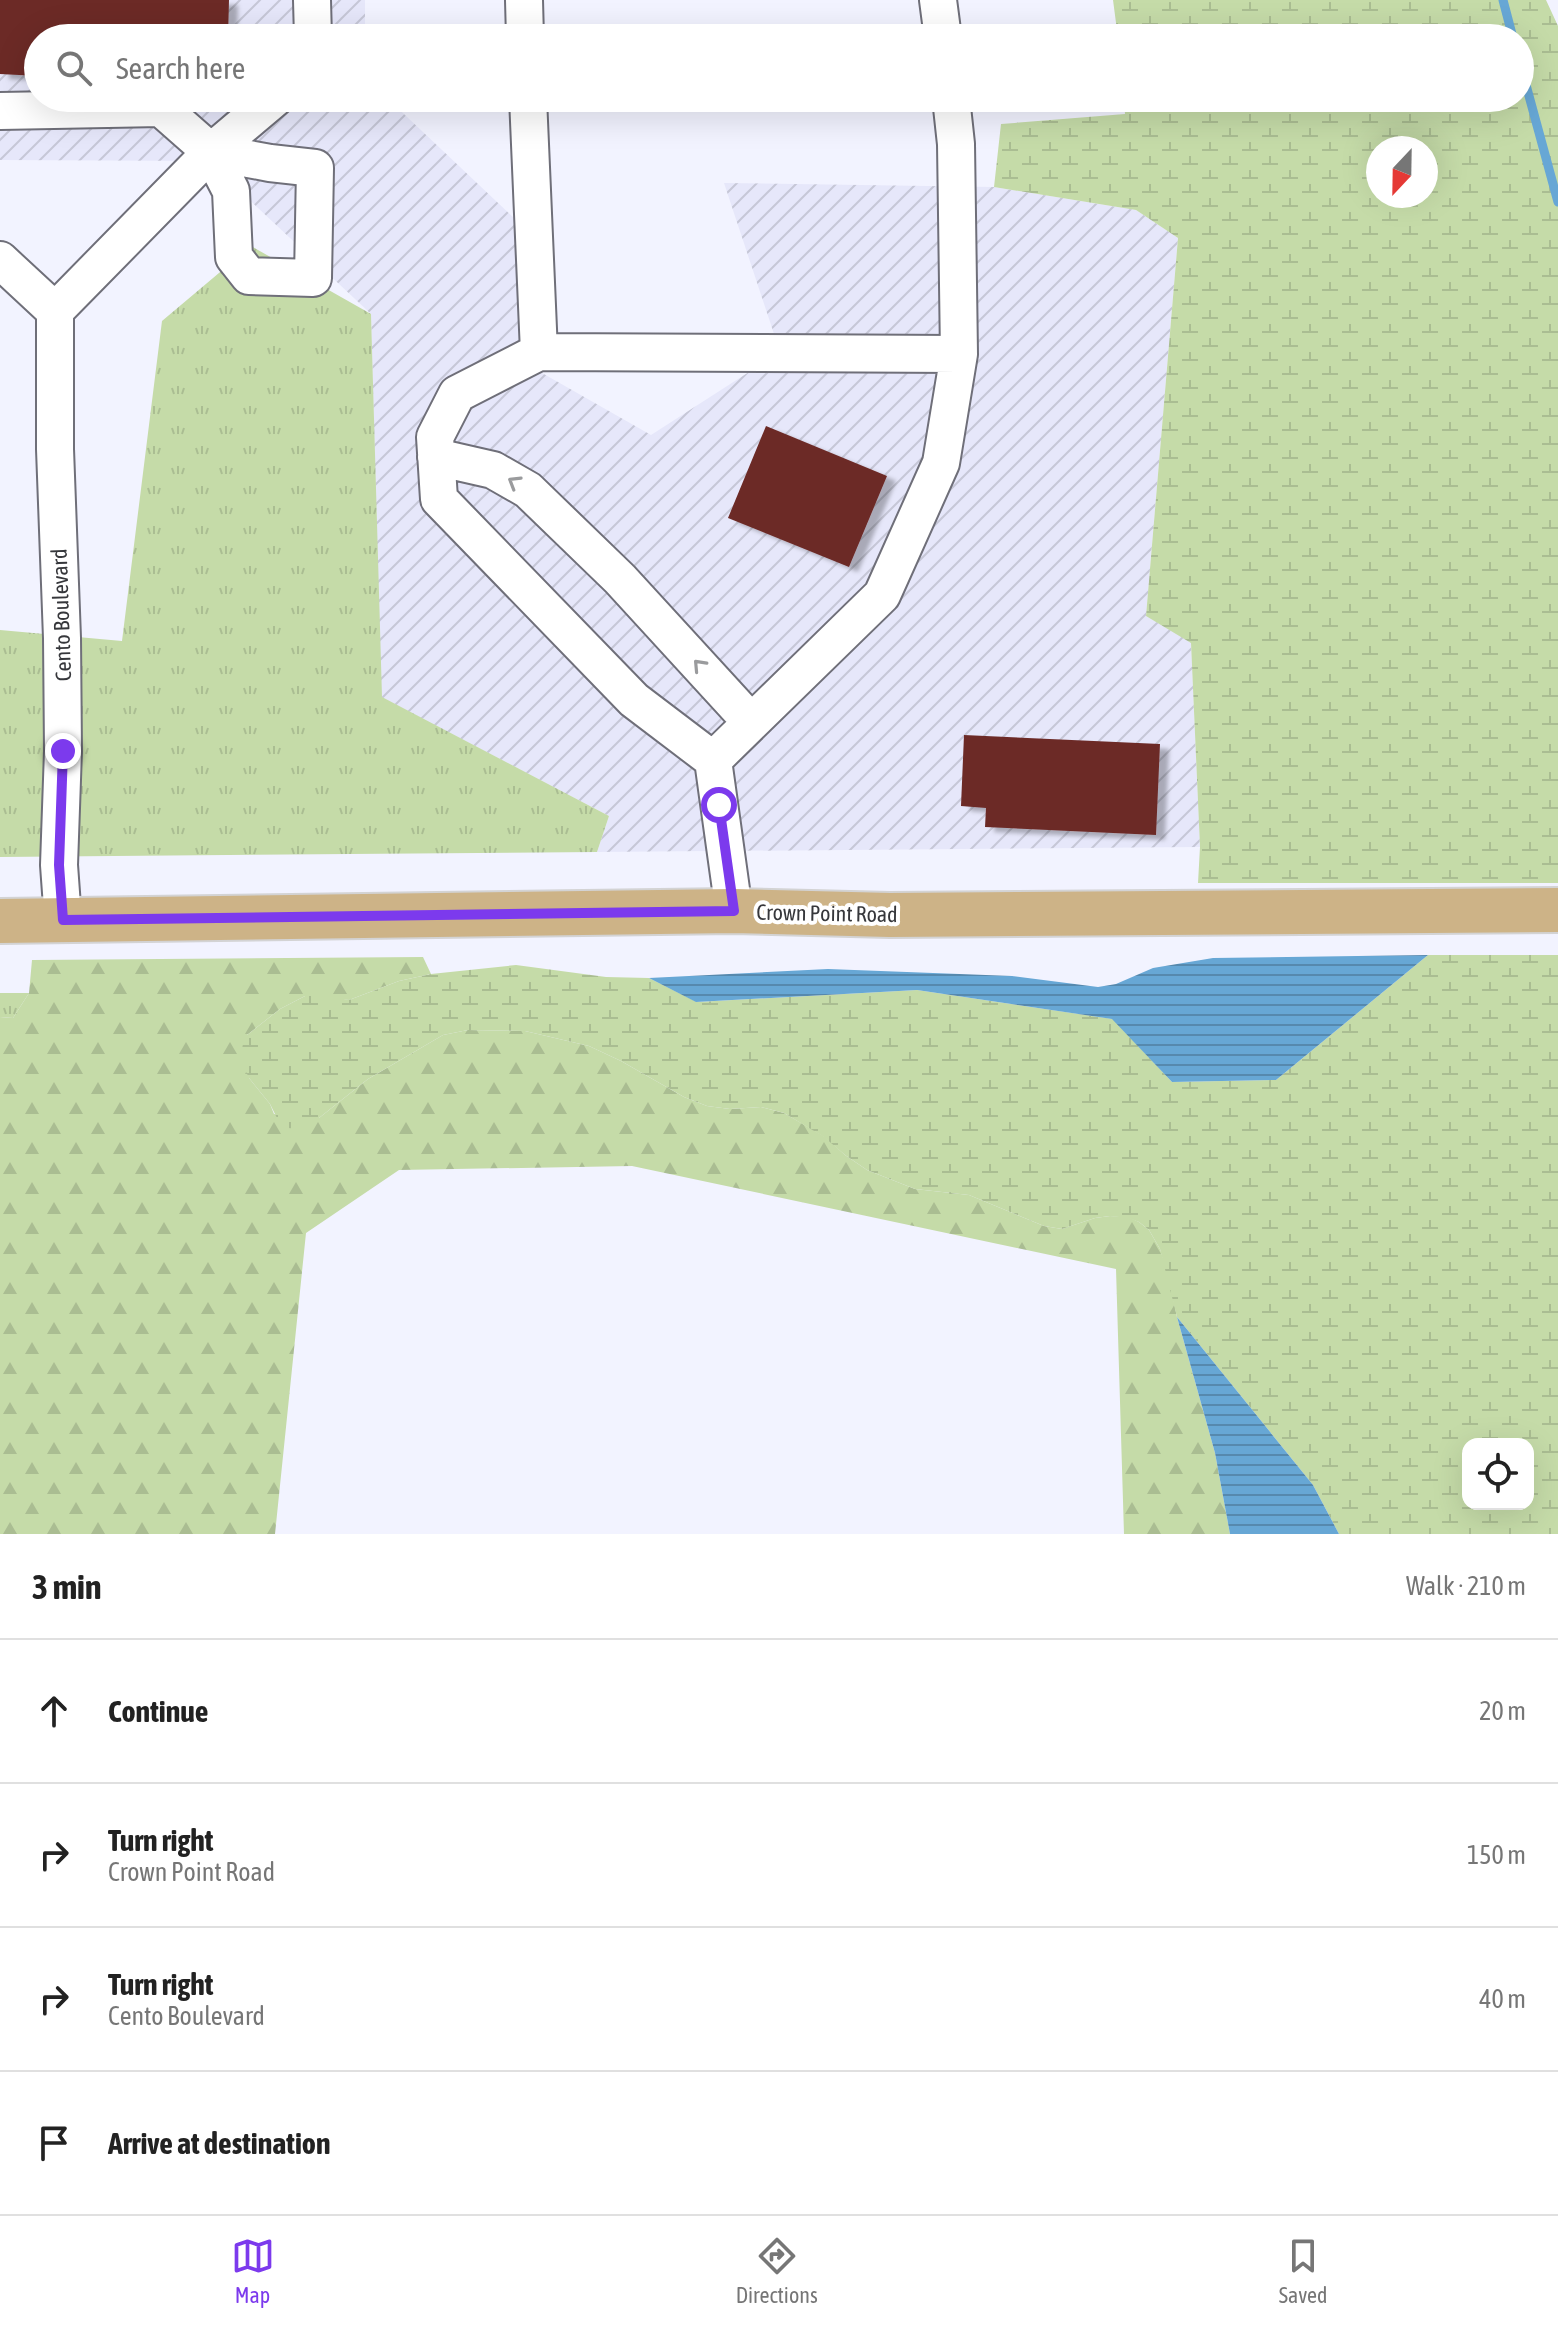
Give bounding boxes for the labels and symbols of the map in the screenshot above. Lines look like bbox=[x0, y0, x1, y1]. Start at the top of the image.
north arrow bbox=[1366, 136, 1438, 208]
one-way arrow bbox=[508, 476, 523, 492]
street label: Cento Boulevard bbox=[46, 548, 76, 682]
one-way arrow bbox=[693, 660, 708, 674]
route end bbox=[45, 733, 81, 769]
route start bbox=[701, 787, 737, 823]
street label: Crown Point Road bbox=[756, 899, 898, 927]

